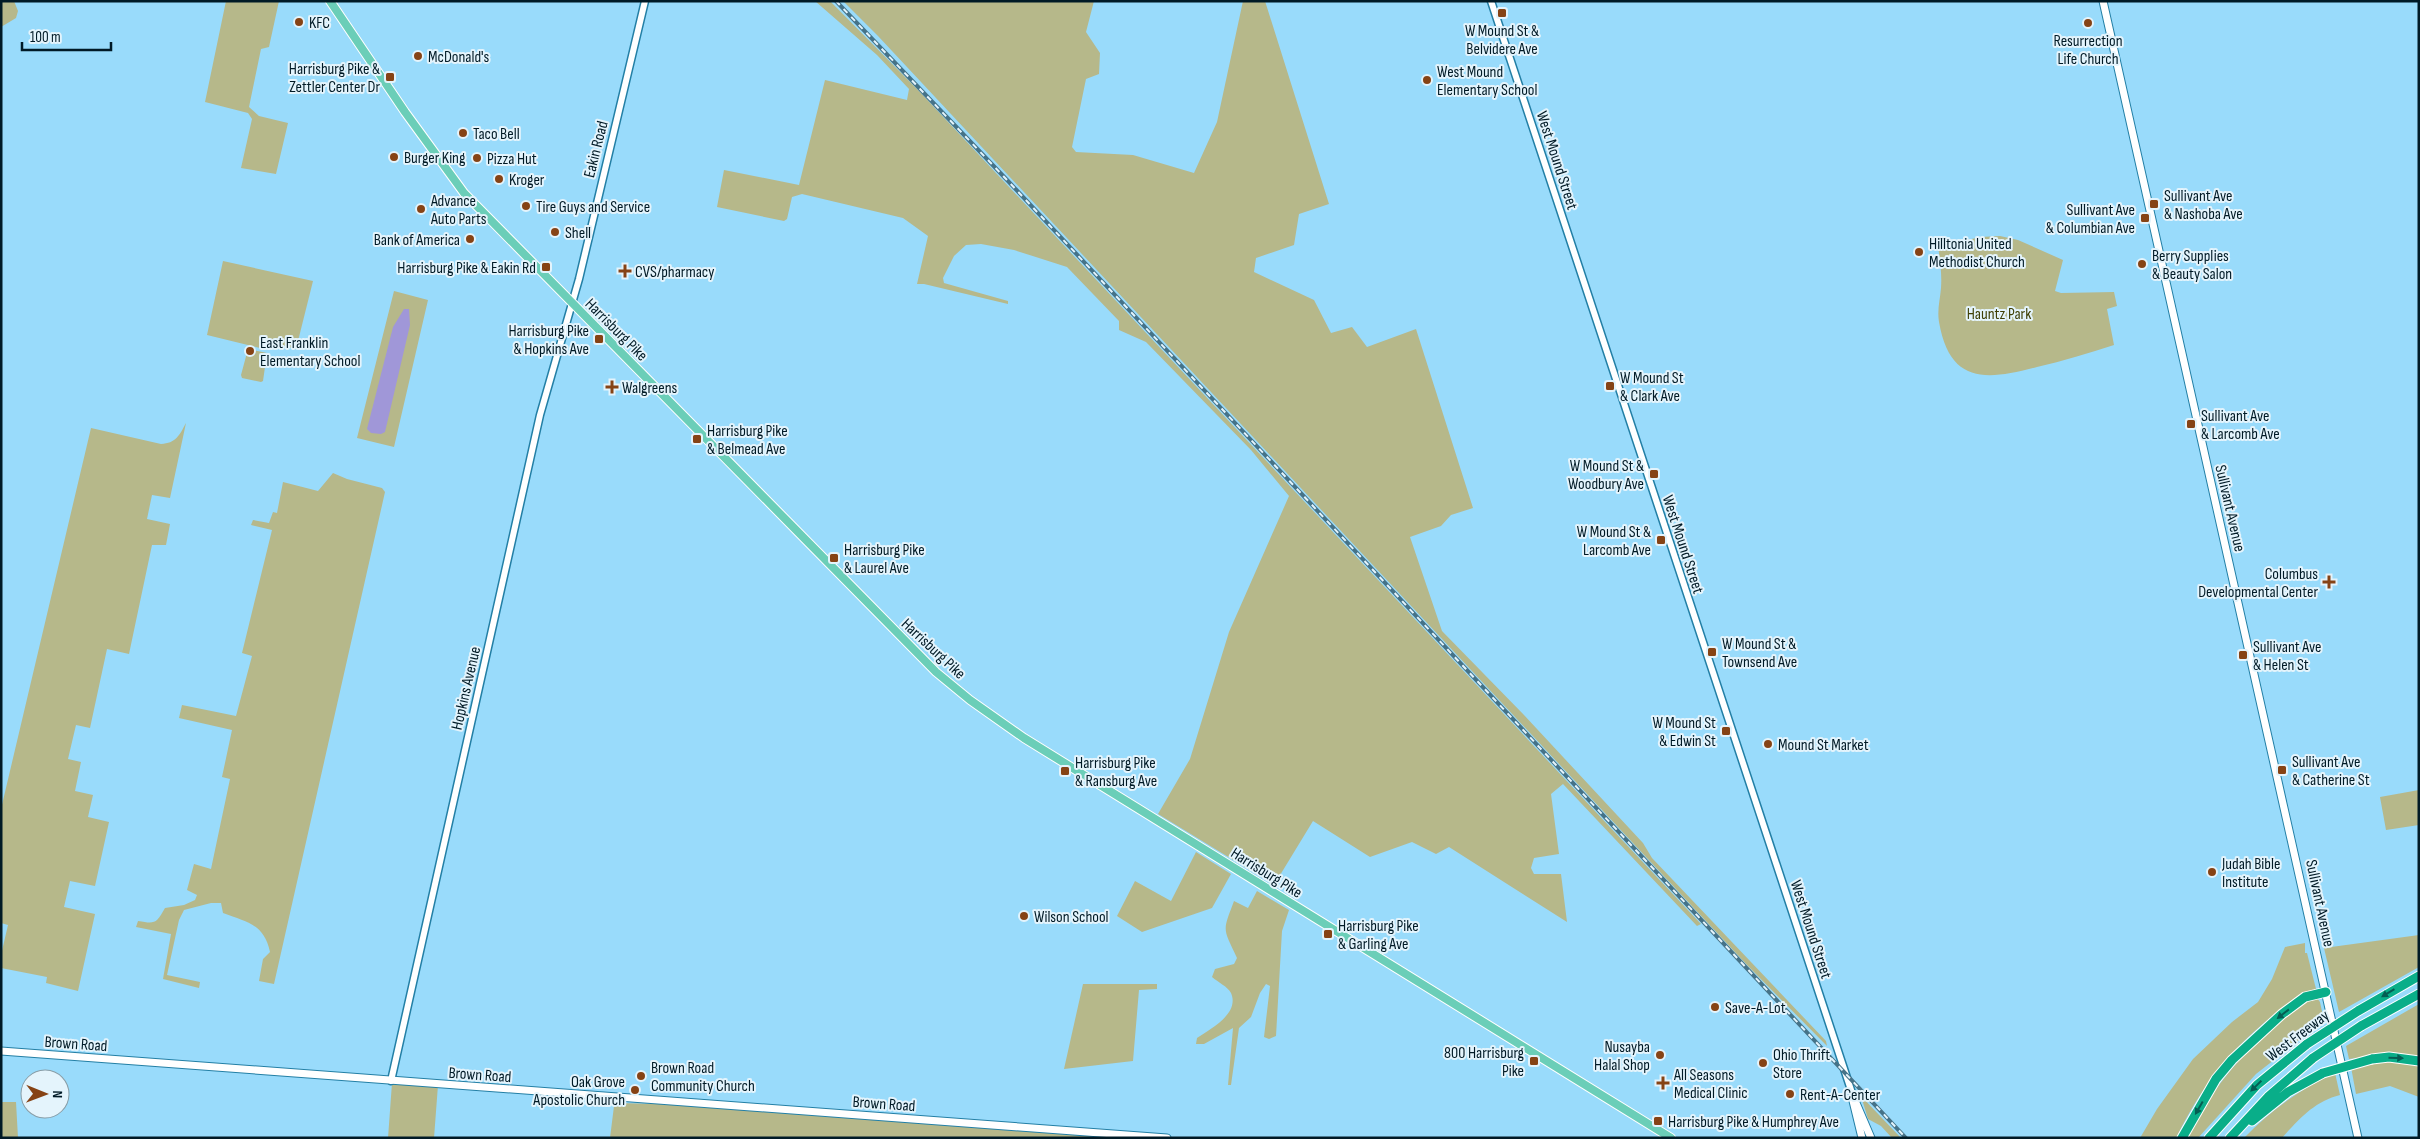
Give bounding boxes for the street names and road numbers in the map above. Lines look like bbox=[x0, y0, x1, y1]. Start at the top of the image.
street label: West Mound Street bbox=[1532, 109, 1581, 212]
street label: Eakin Road bbox=[580, 119, 613, 180]
street label: Harrisburg Pike bbox=[581, 295, 651, 365]
street label: Sullivant Avenue bbox=[2210, 463, 2249, 554]
street label: West Mound Street bbox=[1658, 493, 1707, 596]
street label: Harrisburg Pike bbox=[897, 615, 969, 684]
street label: Hopkins Avenue bbox=[448, 645, 485, 732]
street label: Harrisburg Pike bbox=[1227, 844, 1305, 903]
street label: Sullivant Avenue bbox=[2301, 858, 2338, 949]
street label: West Mound Street bbox=[1786, 878, 1835, 981]
street label: West Freeway bbox=[2263, 1006, 2333, 1066]
street label: Brown Road bbox=[44, 1033, 108, 1056]
street label: Brown Road bbox=[448, 1064, 512, 1087]
street label: Brown Road bbox=[852, 1093, 916, 1116]

